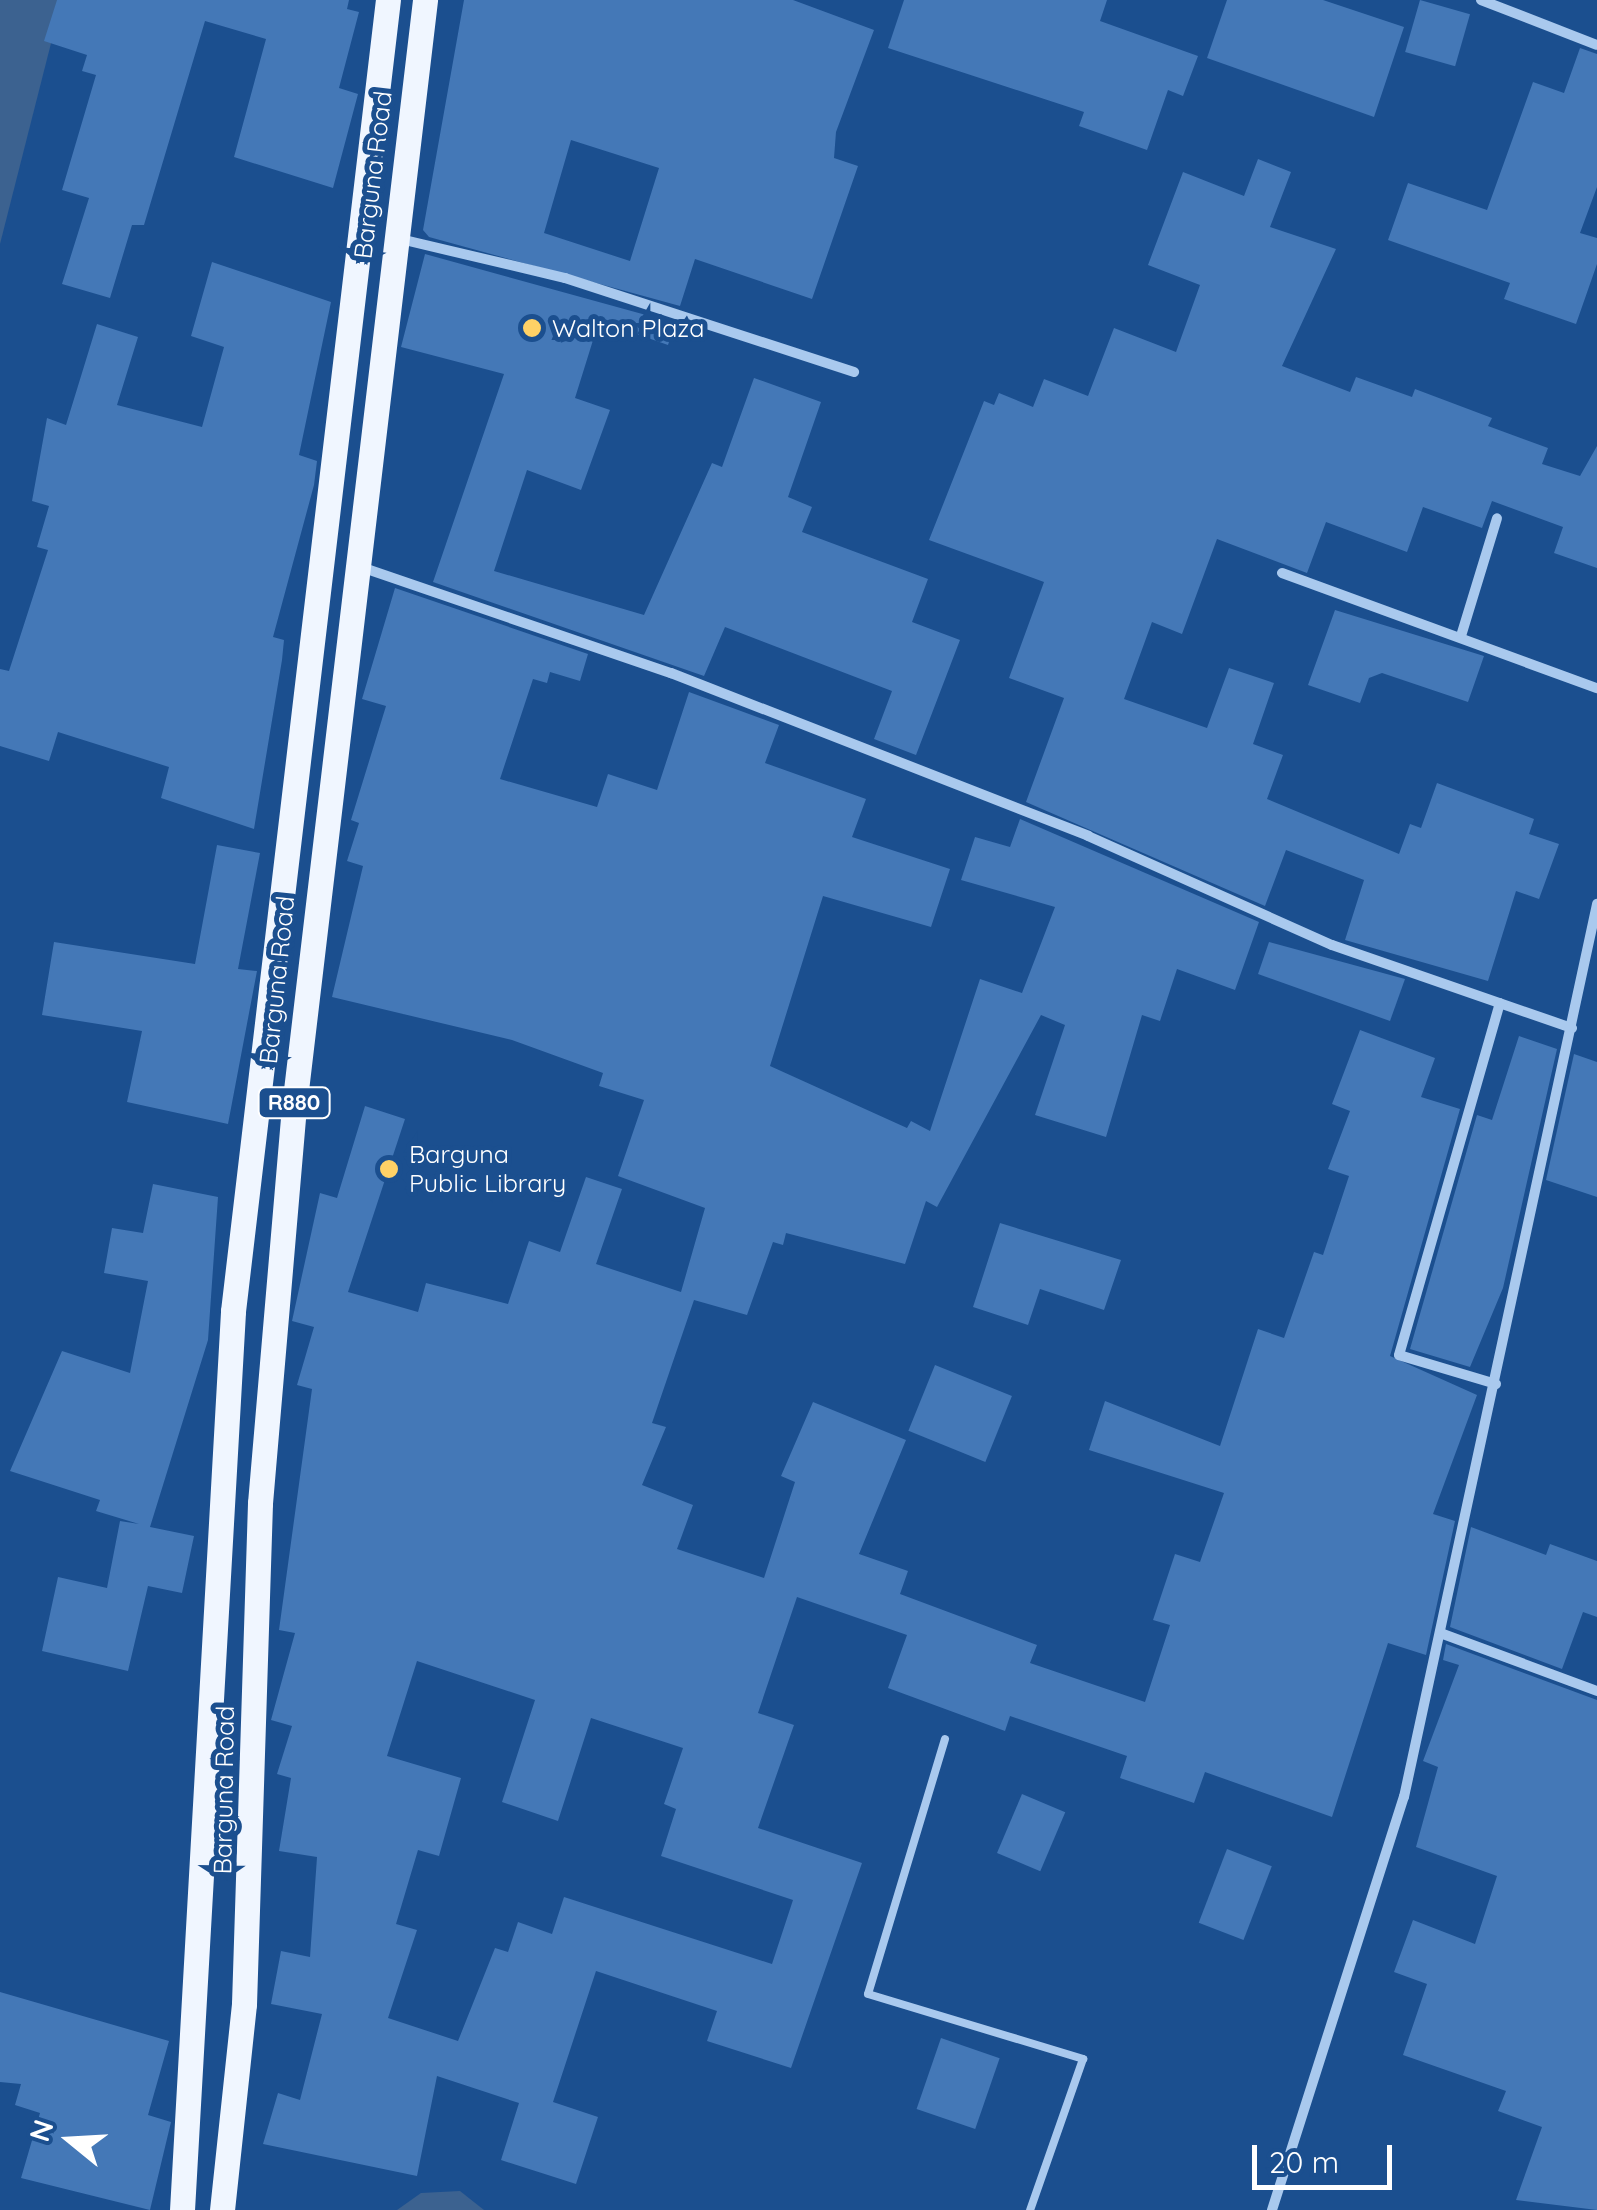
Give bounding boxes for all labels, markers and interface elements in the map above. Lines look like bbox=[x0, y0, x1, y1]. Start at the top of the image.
street label: Barguna Road bbox=[348, 89, 398, 261]
place label: Walton Plaza bbox=[552, 313, 704, 343]
marker: Walton Plaza bbox=[521, 317, 543, 339]
street label: Barguna Road bbox=[253, 895, 301, 1065]
road number: R880 bbox=[256, 1086, 332, 1120]
place label: Barguna Public Library bbox=[409, 1140, 566, 1199]
marker: Barguna Public Library bbox=[378, 1158, 400, 1180]
street label: Barguna Road bbox=[208, 1705, 240, 1875]
north arrow bbox=[20, 2090, 120, 2190]
text: N bbox=[21, 2115, 61, 2146]
scale bar bbox=[1257, 2125, 1397, 2187]
text: 20 m bbox=[1269, 2143, 1339, 2181]

